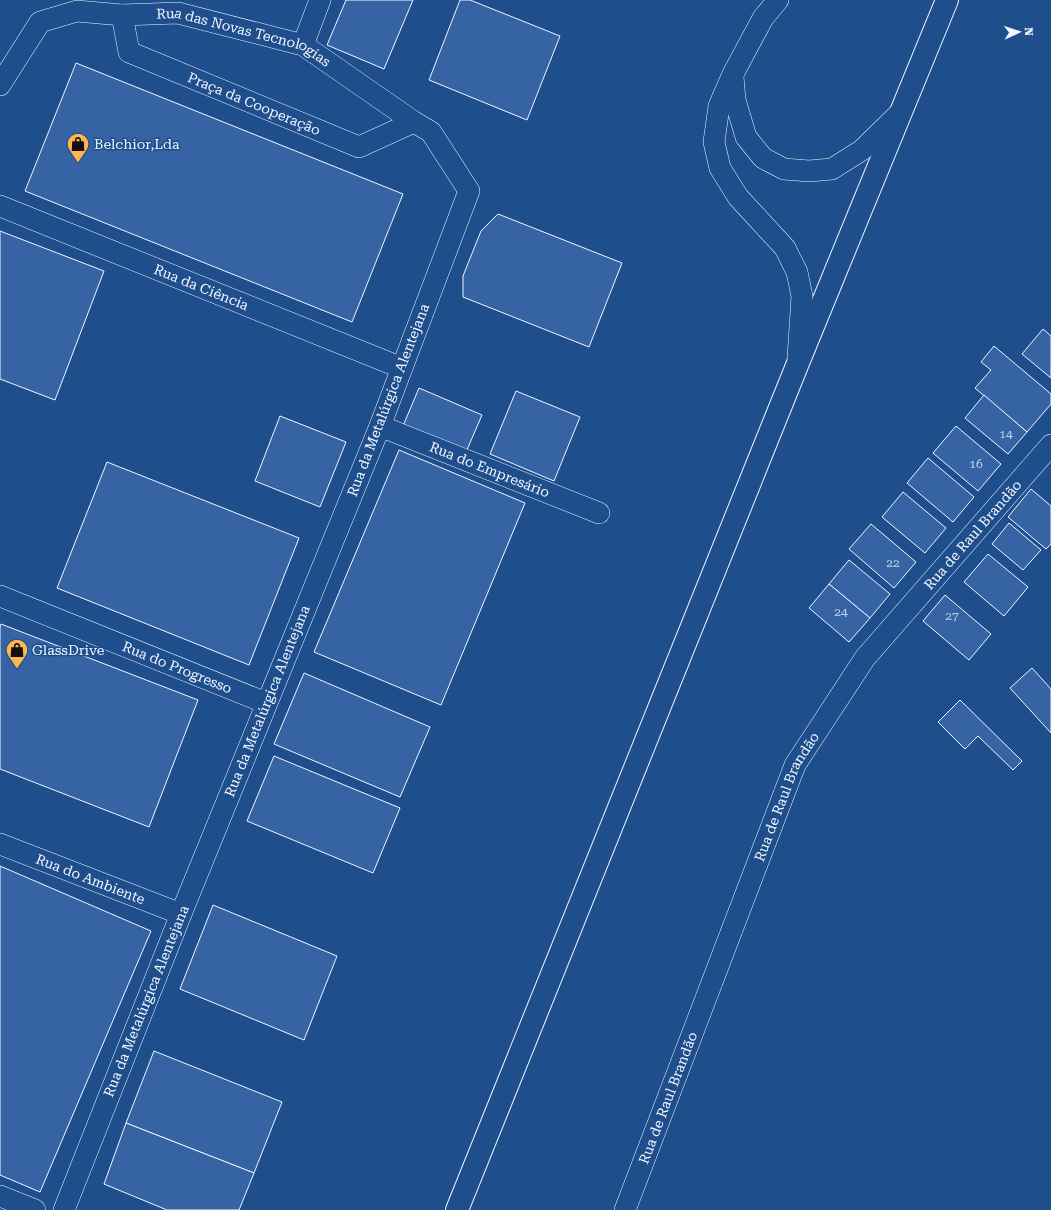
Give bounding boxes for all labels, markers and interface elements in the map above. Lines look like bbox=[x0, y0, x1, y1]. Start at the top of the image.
street label: Rua das Novas Tecnologias bbox=[156, 4, 334, 70]
north arrow bbox=[999, 12, 1039, 52]
text: N bbox=[1022, 27, 1035, 37]
street label: Praça da Cooperação bbox=[185, 69, 323, 138]
shop icon: Belchior,Lda bbox=[65, 131, 91, 164]
place label: Belchior,Lda bbox=[94, 136, 180, 152]
street label: Rua da Ciência bbox=[152, 261, 251, 314]
street label: Rua da Metalúrgica Alentejana bbox=[344, 301, 432, 499]
house number: 14 bbox=[999, 427, 1013, 441]
street label: Rua do Empresário bbox=[427, 439, 552, 501]
house number: 16 bbox=[969, 457, 983, 471]
street label: Rua de Raul Brandão bbox=[921, 477, 1025, 593]
house number: 22 bbox=[886, 556, 900, 570]
street label: Rua da Metalúrgica Alentejana bbox=[221, 603, 313, 799]
house number: 24 bbox=[834, 605, 848, 619]
house number: 27 bbox=[945, 609, 959, 623]
shop icon: GlassDrive bbox=[4, 637, 30, 670]
street label: Rua do Progresso bbox=[120, 638, 234, 696]
place label: GlassDrive bbox=[32, 642, 105, 658]
street label: Rua de Raul Brandão bbox=[751, 729, 822, 863]
street label: Rua do Ambiente bbox=[34, 851, 148, 907]
street label: Rua da Metalúrgica Alentejana bbox=[100, 903, 192, 1099]
street label: Rua de Raul Brandão bbox=[635, 1030, 700, 1166]

